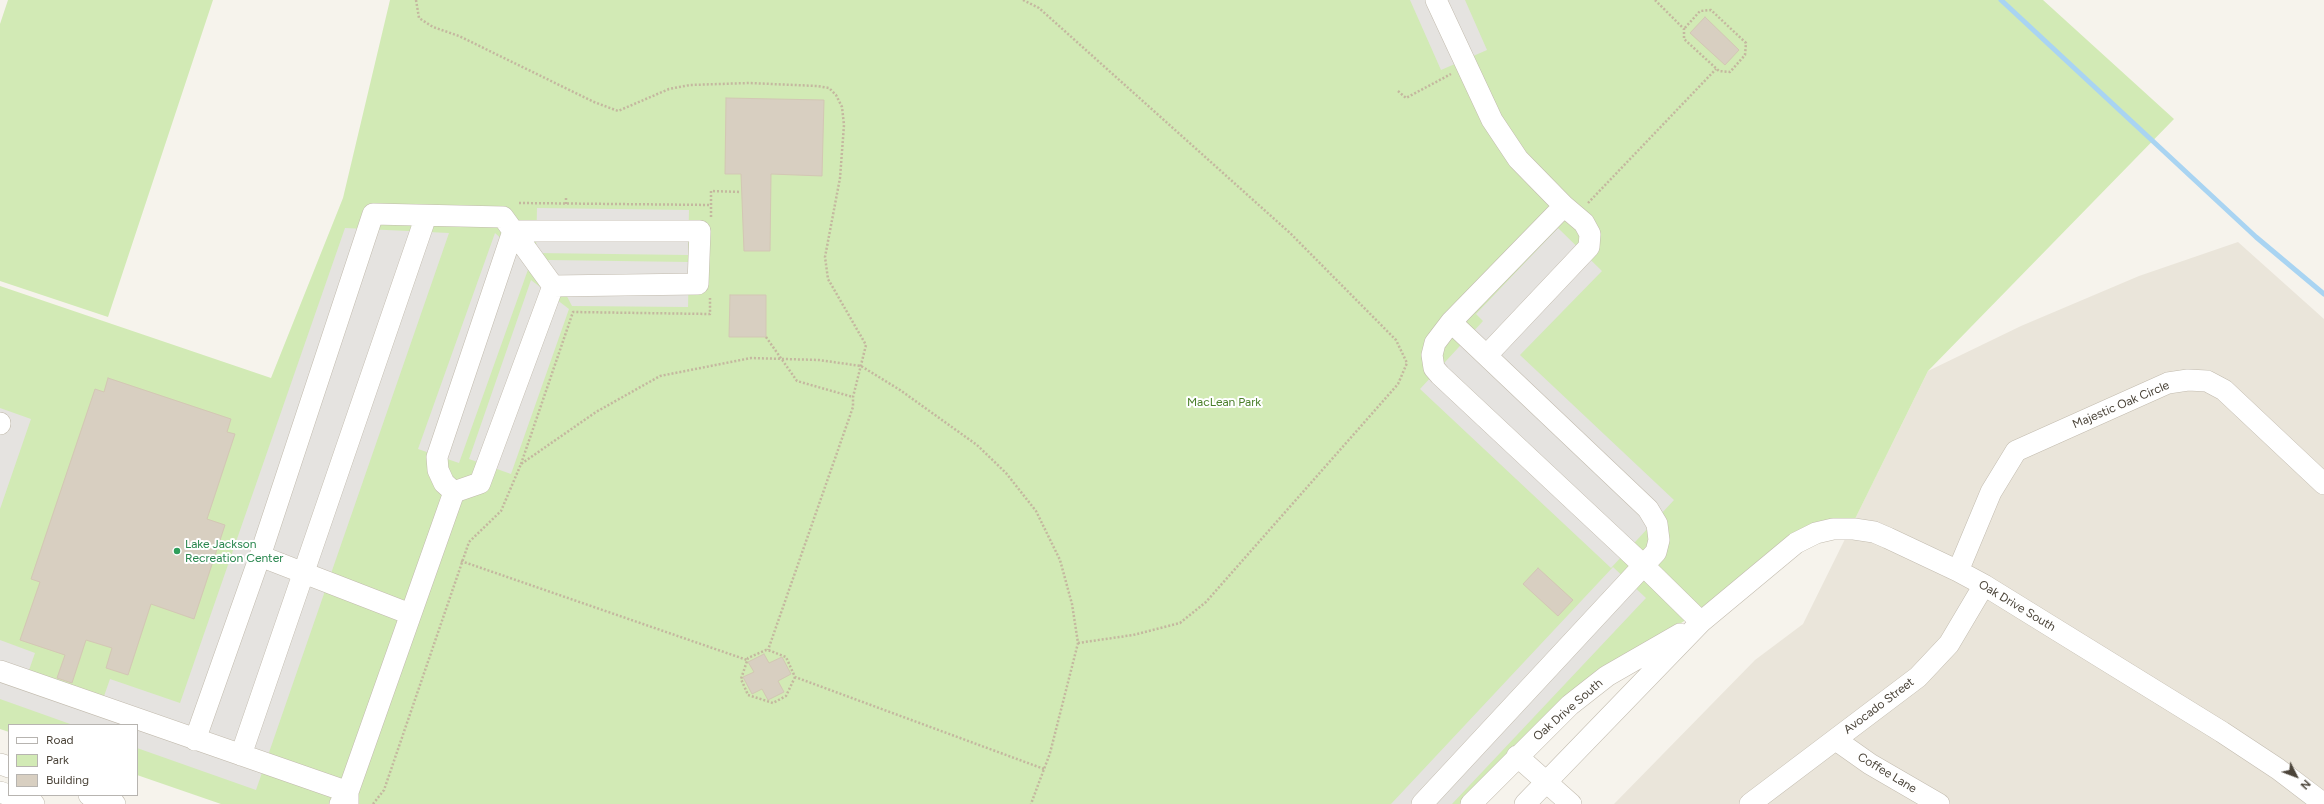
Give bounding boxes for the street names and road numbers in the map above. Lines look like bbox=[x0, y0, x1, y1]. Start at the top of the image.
street label: Majestic Oak Circle bbox=[2070, 378, 2172, 432]
street label: Oak Drive South bbox=[1976, 577, 2058, 635]
street label: Avocado Street bbox=[1841, 675, 1917, 737]
street label: Oak Drive South bbox=[1530, 676, 1606, 744]
street label: Coffee Lane bbox=[1855, 750, 1919, 796]

